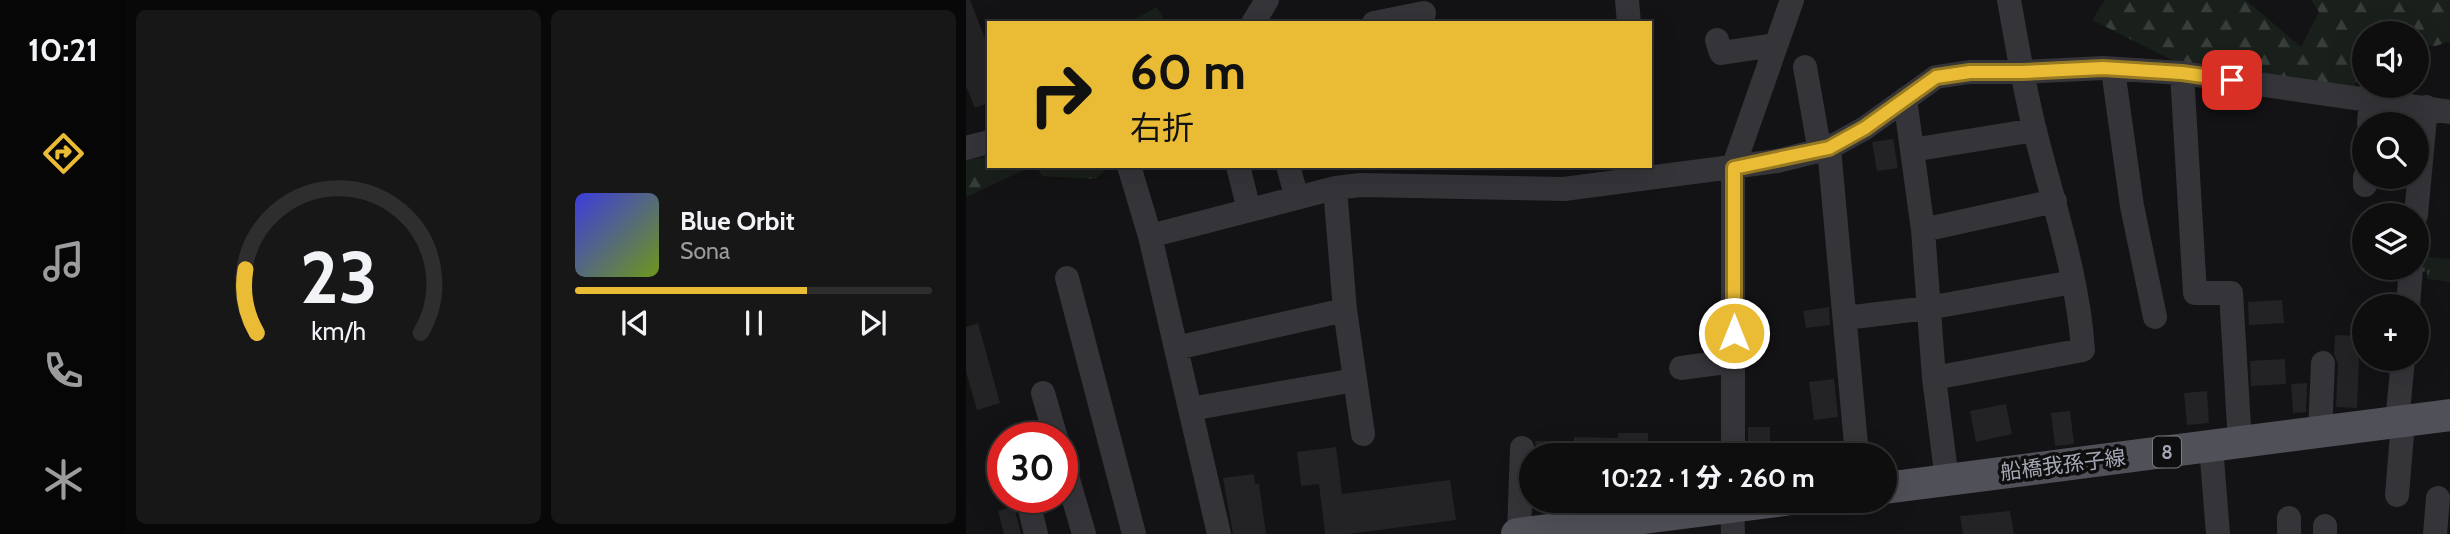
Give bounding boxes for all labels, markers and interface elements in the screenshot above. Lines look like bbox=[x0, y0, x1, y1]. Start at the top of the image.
map controls bbox=[2352, 21, 2429, 371]
button: sound bbox=[2352, 21, 2429, 98]
text: 10:21 bbox=[28, 30, 98, 69]
text: 60 m bbox=[1130, 42, 1246, 101]
icon: right bbox=[1015, 49, 1106, 140]
pin bbox=[2202, 50, 2262, 110]
icon: arrive bbox=[2213, 61, 2251, 99]
text: 右折 bbox=[1130, 108, 1194, 147]
button: search bbox=[2352, 112, 2429, 189]
icon: directions bbox=[39, 129, 88, 178]
button: layers bbox=[2352, 203, 2429, 280]
text: Blue Orbit bbox=[680, 205, 795, 237]
text: 23 bbox=[300, 233, 377, 321]
icon: music bbox=[39, 237, 88, 286]
text: Sona bbox=[680, 237, 730, 265]
button: + bbox=[2352, 294, 2429, 371]
position arrow bbox=[1697, 296, 1771, 370]
icon: previous bbox=[616, 304, 654, 342]
icon: pause bbox=[735, 304, 773, 342]
icon: next bbox=[854, 304, 892, 342]
text: km/h bbox=[311, 316, 366, 346]
icon: phone bbox=[39, 346, 88, 395]
speed limit sign: 30 bbox=[987, 422, 1078, 513]
road number: 8 bbox=[2153, 436, 2181, 467]
street label: 船橋我孫子線 bbox=[1999, 444, 2127, 485]
icon: climate bbox=[39, 455, 88, 504]
text: 10:22 · 1 分 · 260 m bbox=[1601, 462, 1815, 494]

